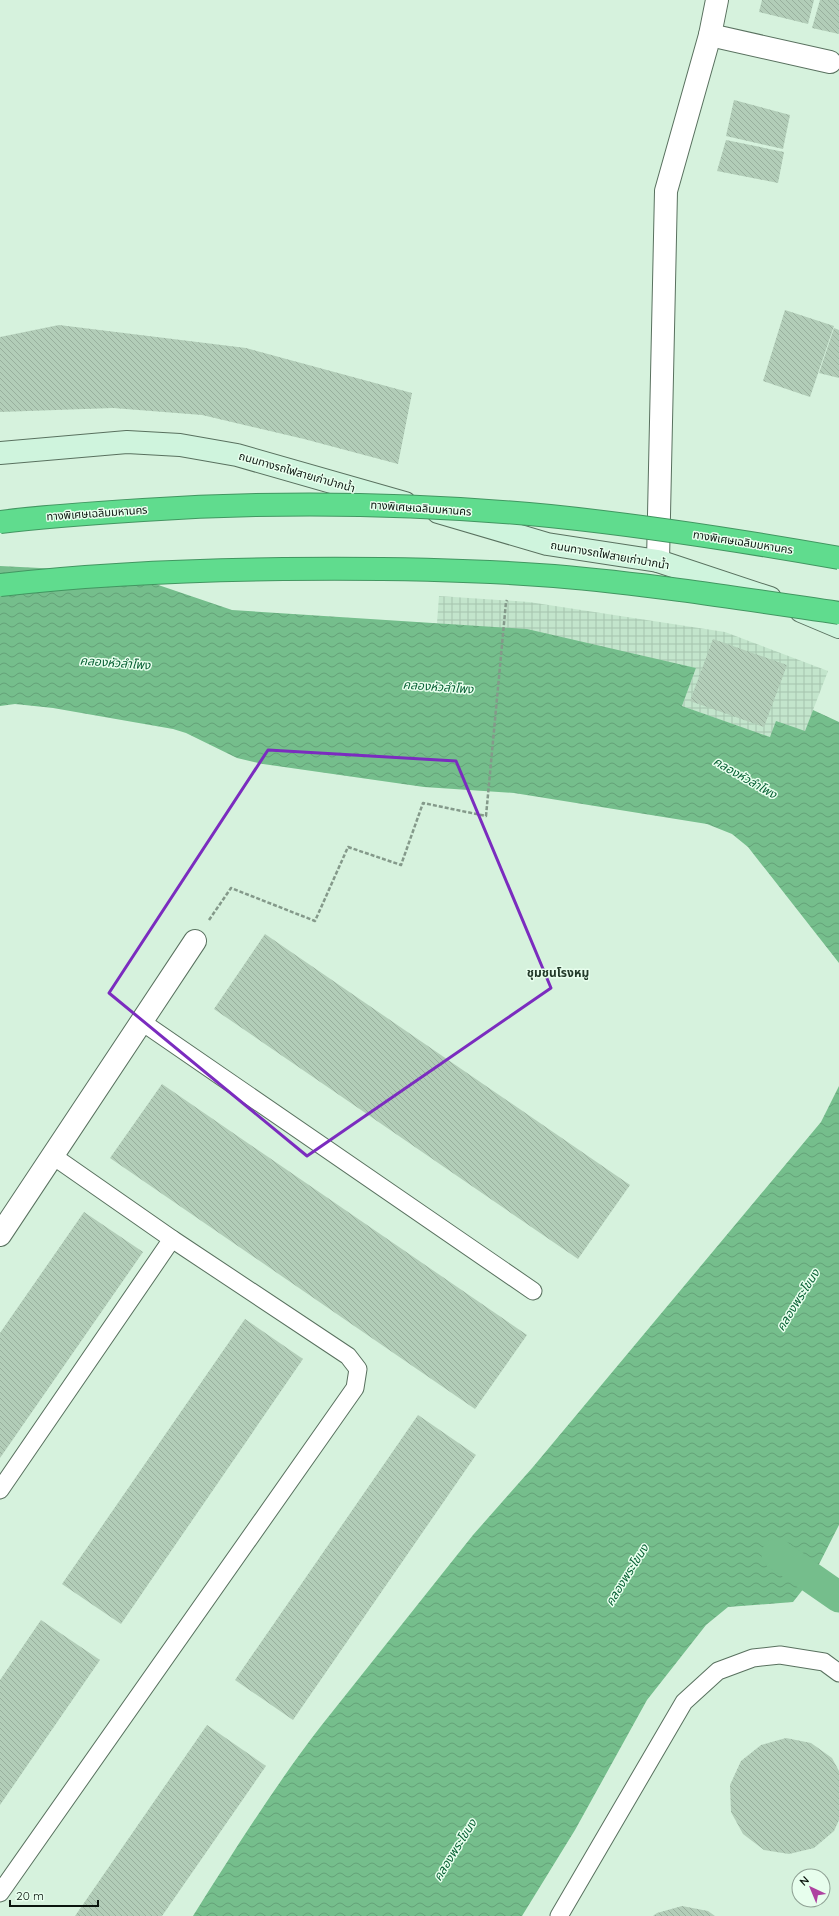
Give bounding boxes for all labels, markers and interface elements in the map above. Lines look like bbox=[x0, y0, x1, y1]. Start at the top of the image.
street label: ถนนทางรถไฟสายเก่าปากน้ำ bbox=[237, 448, 357, 495]
street label: ทางพิเศษเฉลิมมหานคร bbox=[370, 497, 472, 519]
street label: ทางพิเศษเฉลิมมหานคร bbox=[46, 502, 148, 524]
street label: ทางพิเศษเฉลิมมหานคร bbox=[692, 527, 794, 557]
street label: ถนนทางรถไฟสายเก่าปากน้ำ bbox=[550, 537, 671, 572]
water label: คลองหัวลำโพง bbox=[79, 653, 151, 672]
water label: คลองหัวลำโพง bbox=[402, 677, 474, 696]
water label: คลองหัวลำโพง bbox=[711, 753, 780, 802]
district label: ชุมชนโรงหมู bbox=[527, 965, 589, 981]
water label: คลองพระโขนง bbox=[773, 1266, 823, 1333]
water label: คลองพระโขนง bbox=[602, 1541, 652, 1608]
water label: คลองพระโขนง bbox=[430, 1816, 480, 1883]
north arrow bbox=[791, 1868, 831, 1908]
text: N bbox=[796, 1873, 812, 1889]
scale bar bbox=[10, 1882, 98, 1908]
text: 20 m bbox=[16, 1888, 44, 1903]

